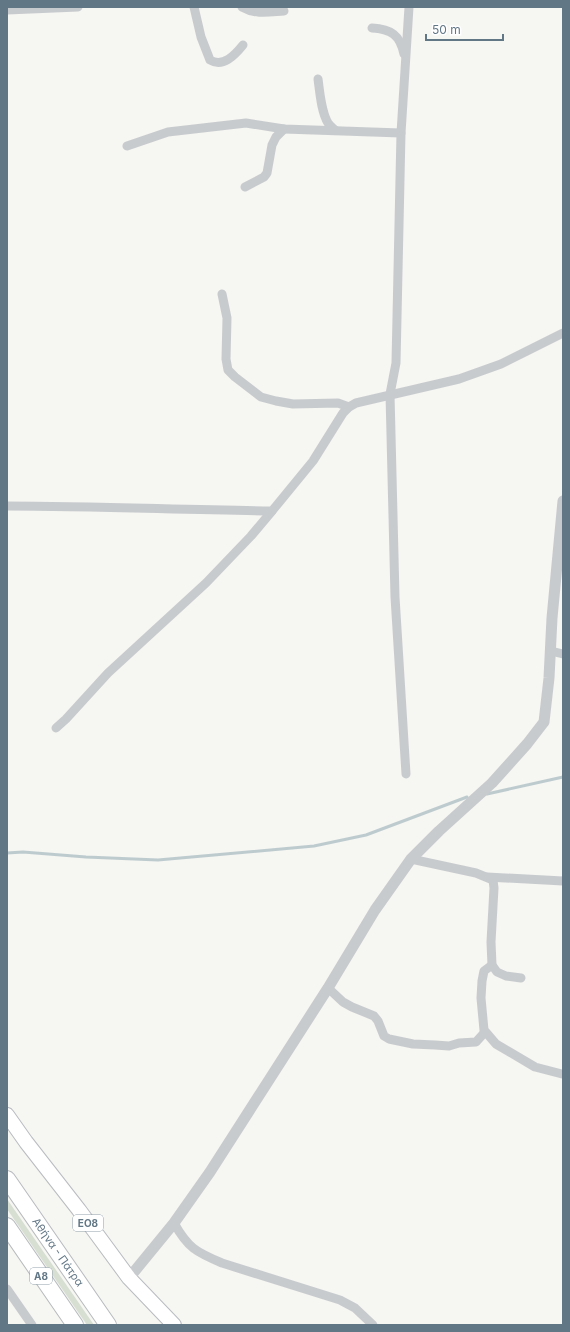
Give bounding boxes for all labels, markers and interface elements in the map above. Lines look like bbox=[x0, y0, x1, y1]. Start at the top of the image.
scale bar bbox=[426, 16, 503, 42]
text: 50 m bbox=[432, 22, 461, 37]
street label: Αθήνα - Πάτρα bbox=[29, 1215, 87, 1289]
road number: ΕΟ8 bbox=[73, 1215, 103, 1231]
road number: Α8 bbox=[30, 1268, 52, 1284]

